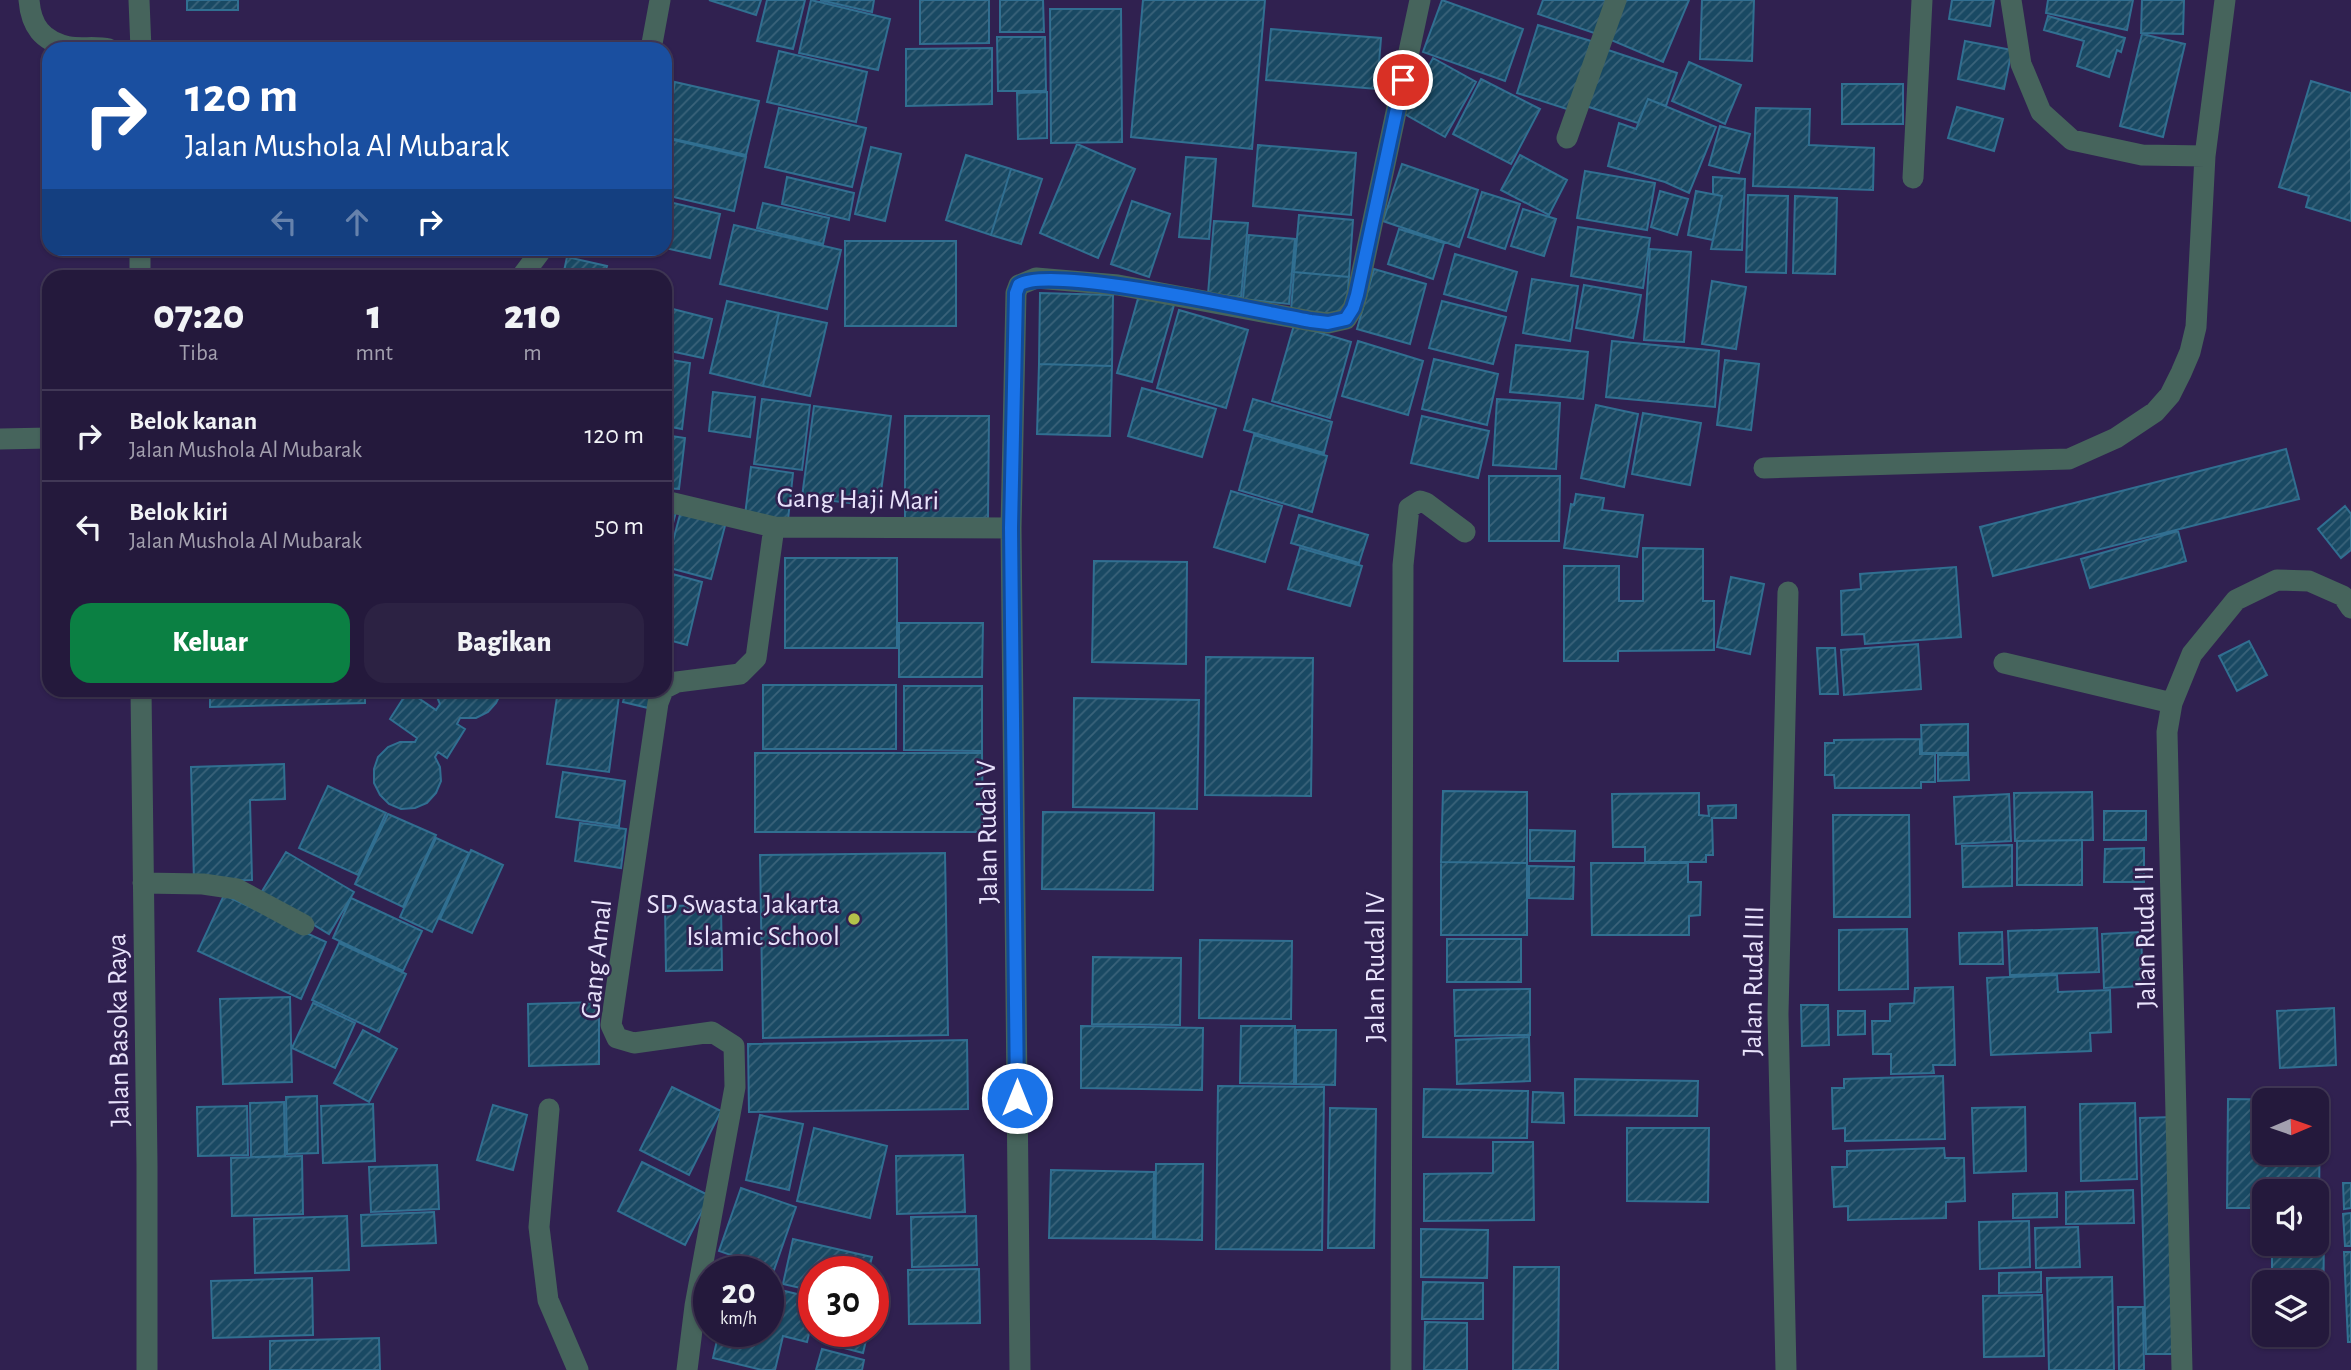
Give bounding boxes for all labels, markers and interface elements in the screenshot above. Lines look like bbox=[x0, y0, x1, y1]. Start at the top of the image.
pin bbox=[1373, 50, 1433, 110]
icon: arrive bbox=[1384, 61, 1422, 99]
icon: right bbox=[70, 70, 161, 161]
text: 120 m bbox=[185, 72, 298, 121]
text: Jalan Mushola Al Mubarak bbox=[185, 130, 509, 162]
icon: left bbox=[265, 203, 303, 241]
icon: ahead bbox=[338, 203, 376, 241]
icon: right bbox=[411, 203, 449, 241]
text: 07:20 bbox=[153, 294, 245, 336]
text: 1 bbox=[366, 294, 382, 336]
text: 210 bbox=[504, 294, 561, 336]
text: Tiba bbox=[179, 342, 218, 365]
text: mnt bbox=[355, 342, 393, 365]
text: m bbox=[523, 342, 542, 365]
text: Belok kanan bbox=[129, 408, 257, 434]
icon: right bbox=[70, 417, 108, 455]
text: 120 m bbox=[584, 422, 644, 448]
text: Jalan Mushola Al Mubarak bbox=[129, 439, 362, 462]
street label: Gang Haji Mari bbox=[776, 485, 939, 515]
text: Belok kiri bbox=[129, 499, 228, 525]
icon: left bbox=[70, 508, 108, 546]
text: 50 m bbox=[594, 513, 644, 539]
text: Jalan Mushola Al Mubarak bbox=[129, 530, 362, 553]
button: Keluar bbox=[70, 603, 350, 683]
button: Bagikan bbox=[364, 603, 644, 683]
street label: Jalan Rudal V bbox=[973, 760, 1003, 904]
street label: Jalan Rudal II bbox=[2131, 865, 2161, 1009]
place label: SD Swasta Jakarta Islamic School bbox=[646, 891, 840, 951]
street label: Jalan Rudal IV bbox=[1362, 891, 1390, 1042]
street label: Gang Amal bbox=[577, 898, 617, 1020]
street label: Jalan Rudal III bbox=[1739, 906, 1769, 1056]
marker: SD Swasta Jakarta Islamic School bbox=[846, 911, 862, 927]
street label: Jalan Basoka Raya bbox=[103, 933, 135, 1127]
position arrow bbox=[980, 1061, 1054, 1135]
north arrow bbox=[2252, 1088, 2329, 1166]
map controls bbox=[2252, 1088, 2329, 1347]
button: sound bbox=[2252, 1179, 2329, 1256]
speed limit sign: 30 bbox=[798, 1256, 889, 1347]
button: layers bbox=[2252, 1270, 2329, 1347]
text: 20 bbox=[721, 1275, 756, 1310]
text: km/h bbox=[720, 1310, 757, 1328]

